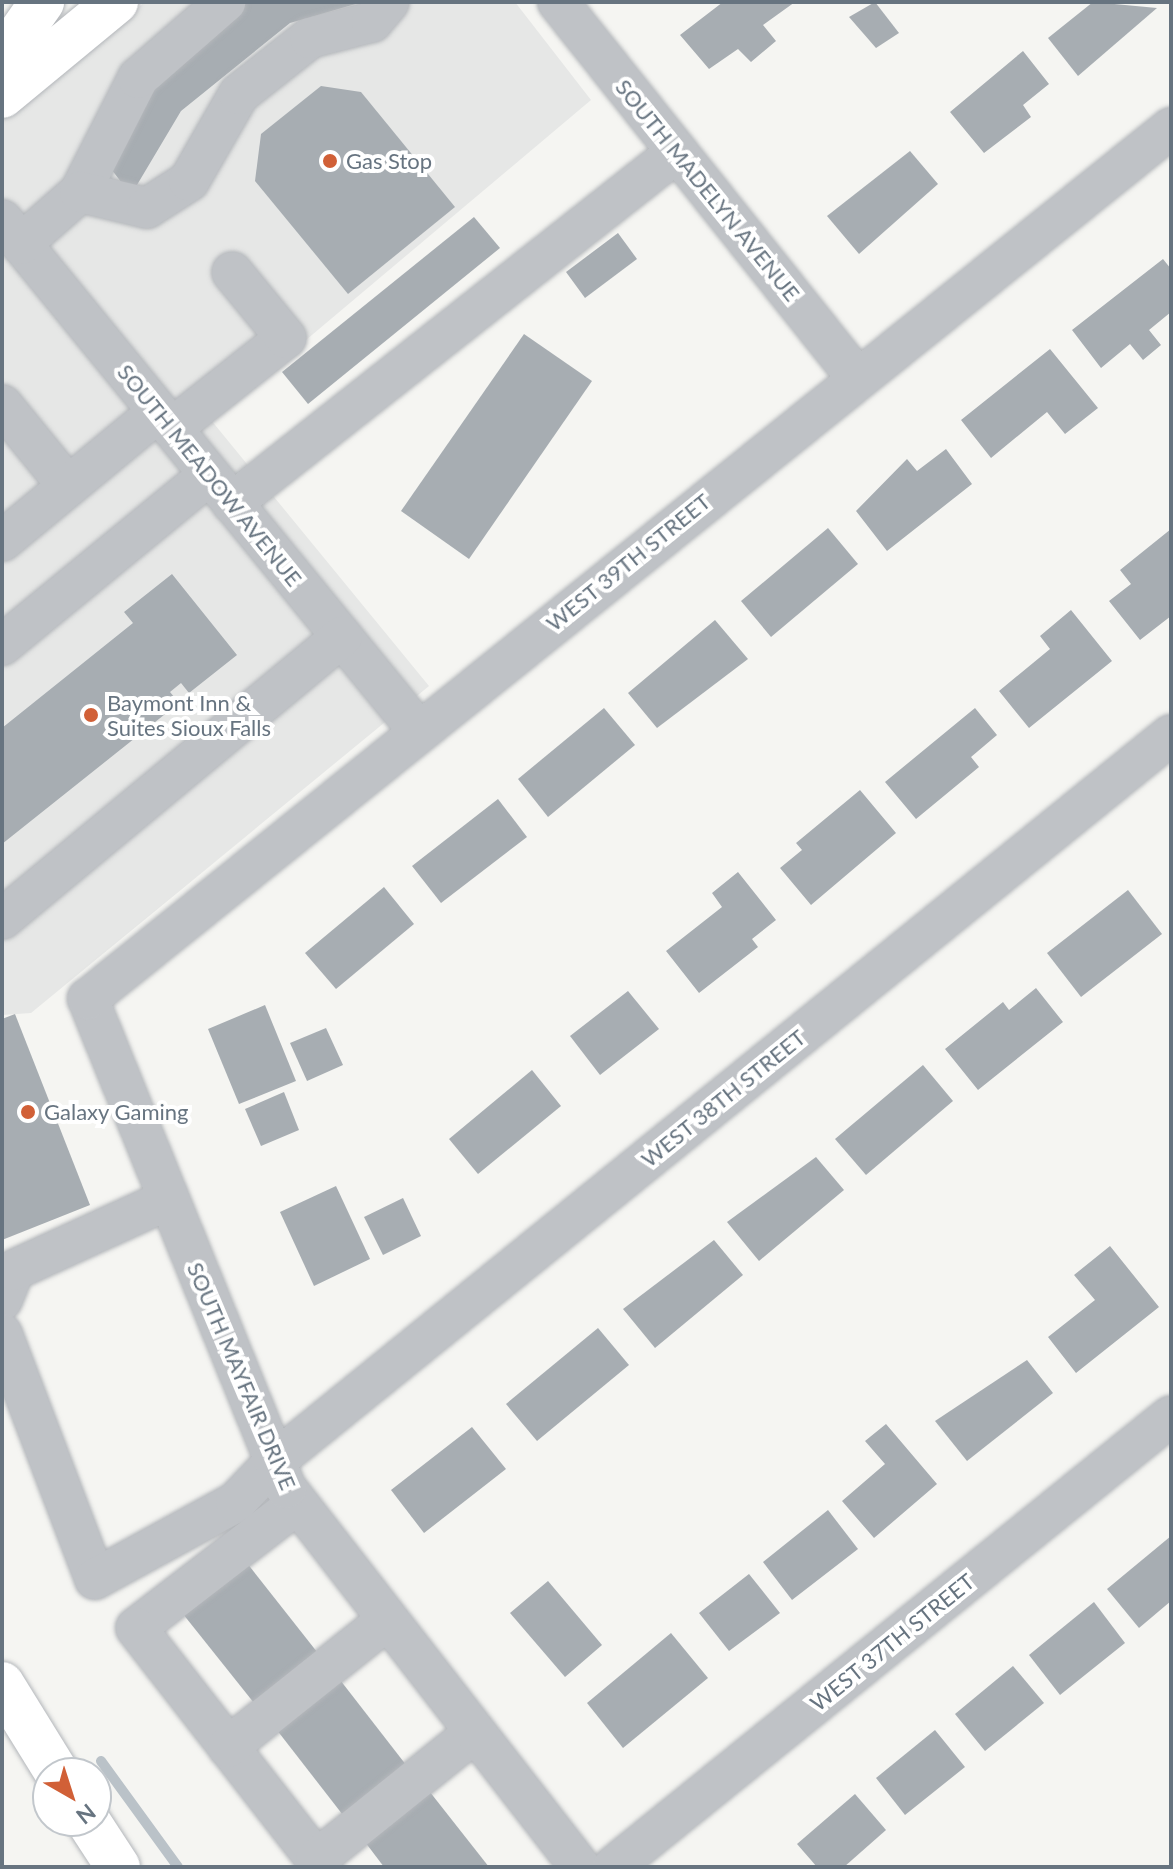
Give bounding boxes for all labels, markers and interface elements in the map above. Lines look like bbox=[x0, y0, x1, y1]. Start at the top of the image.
street label: SOUTH MADELYN AVENUE bbox=[610, 74, 806, 306]
place label: Gas Stop bbox=[346, 148, 432, 174]
marker: Gas Stop bbox=[321, 152, 339, 170]
street label: SOUTH MEADOW AVENUE bbox=[112, 358, 308, 592]
street label: WEST 39TH STREET bbox=[540, 488, 716, 636]
place label: Baymont Inn & Suites Sioux Falls bbox=[107, 689, 271, 740]
marker: Baymont Inn & Suites Sioux Falls bbox=[82, 706, 100, 724]
street label: WEST 38TH STREET bbox=[635, 1024, 811, 1172]
place label: Galaxy Gaming bbox=[44, 1099, 189, 1125]
marker: Galaxy Gaming bbox=[19, 1103, 37, 1121]
street label: SOUTH MAYFAIR DRIVE bbox=[182, 1258, 302, 1494]
street label: WEST 37TH STREET bbox=[804, 1568, 980, 1716]
north arrow bbox=[32, 1757, 112, 1837]
text: N bbox=[71, 1799, 101, 1830]

